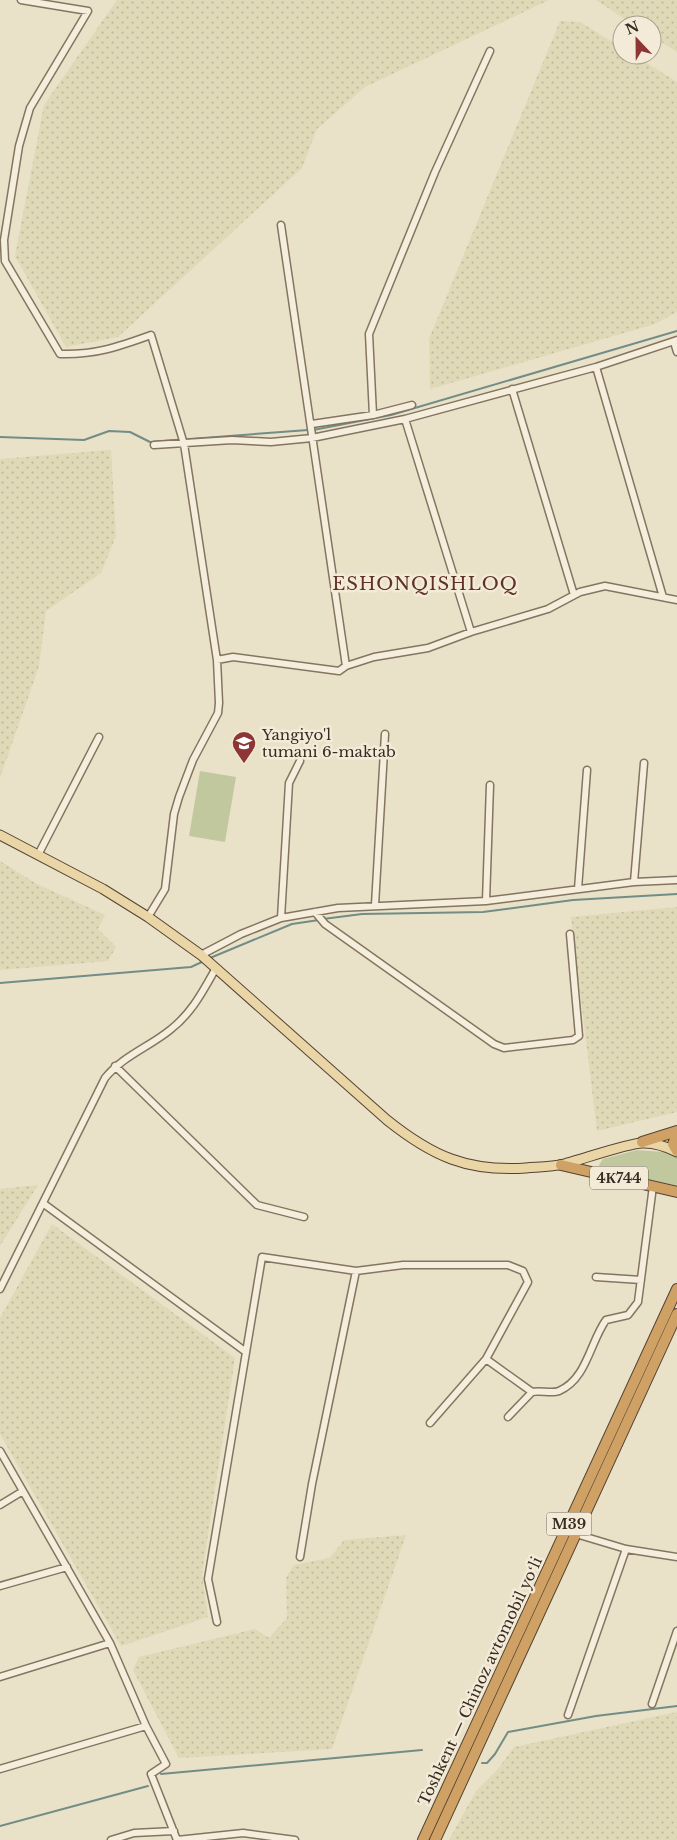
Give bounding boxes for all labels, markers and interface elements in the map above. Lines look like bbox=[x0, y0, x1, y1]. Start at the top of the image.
north arrow bbox=[612, 15, 662, 65]
text: N bbox=[623, 17, 642, 39]
district label: ESHONQISHLOQ bbox=[332, 573, 518, 595]
place label: Yangiyo'l tumani 6-maktab bbox=[261, 725, 396, 761]
school or university icon: Yangiyo'l tumani 6-maktab bbox=[231, 730, 257, 764]
road number: 4К744 bbox=[590, 1166, 648, 1190]
road number: M39 bbox=[546, 1512, 592, 1536]
street label: Toshkent — Chinoz avtomobil yoʻli bbox=[414, 1554, 546, 1808]

